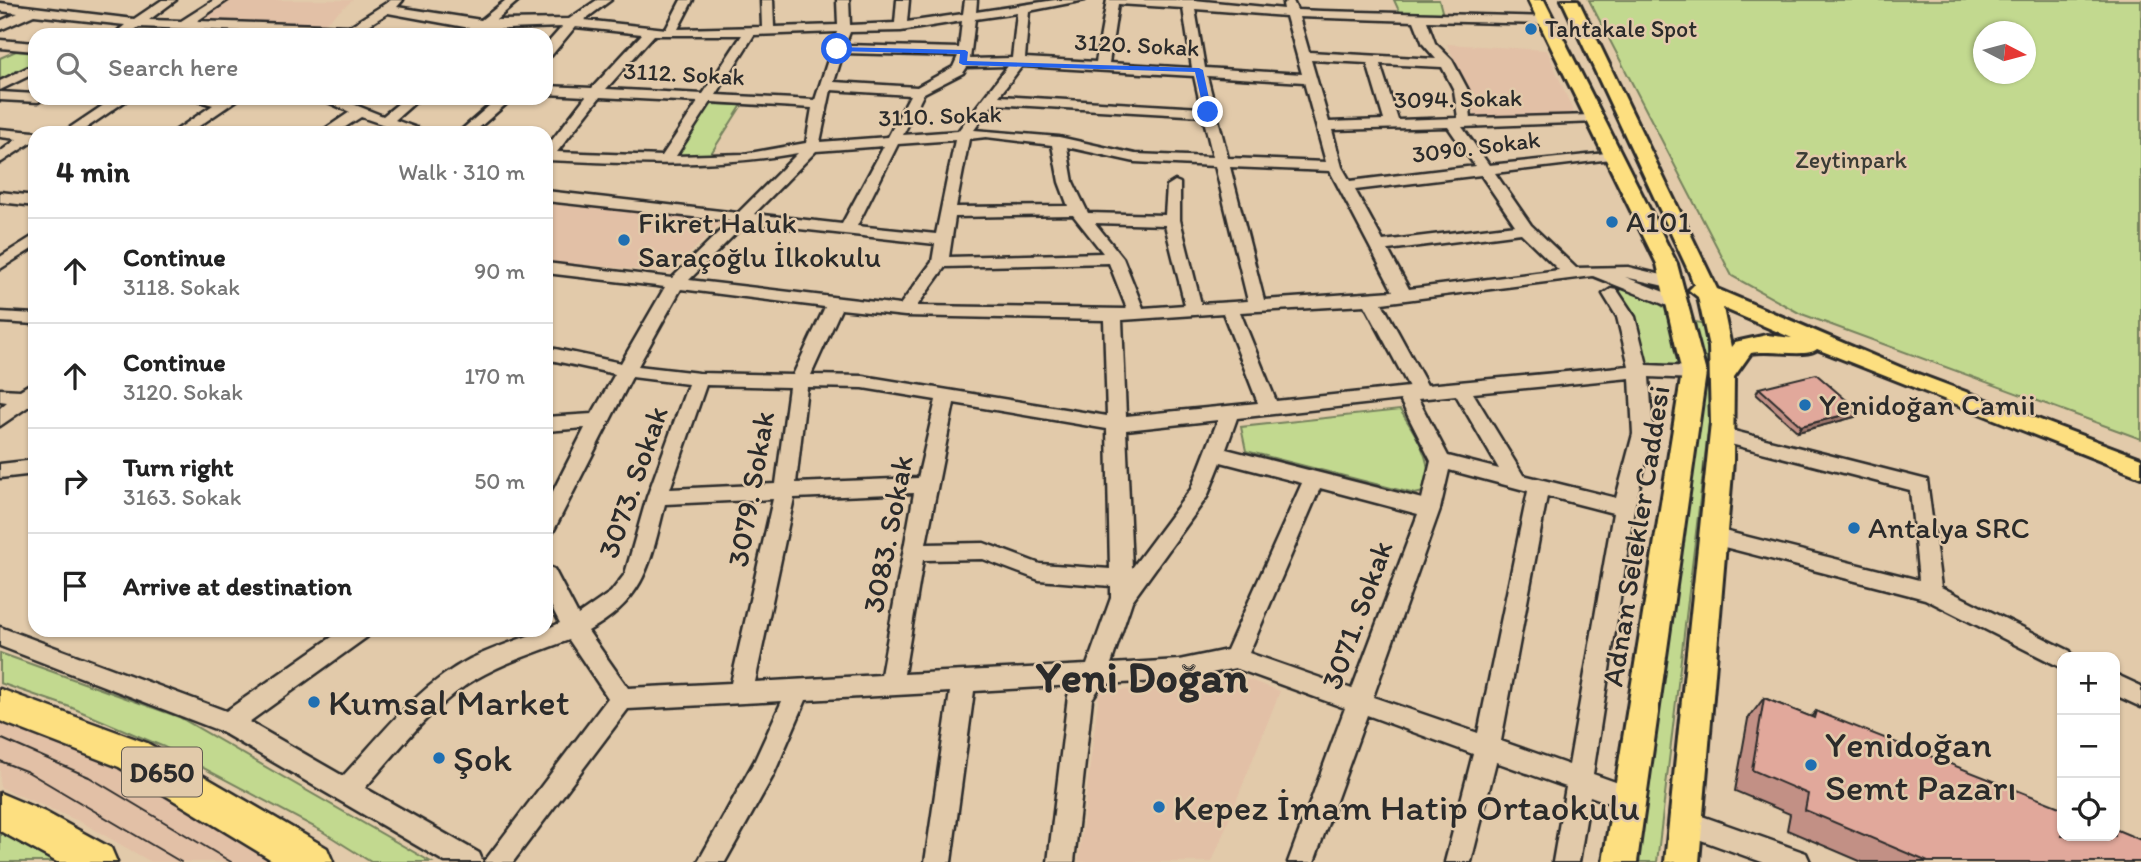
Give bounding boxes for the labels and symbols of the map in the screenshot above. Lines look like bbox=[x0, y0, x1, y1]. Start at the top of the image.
place label: Tahtakale Spot bbox=[1545, 14, 1697, 43]
marker: Tahtakale Spot bbox=[1523, 21, 1539, 37]
north arrow bbox=[1973, 21, 2036, 84]
street label: 3120. Sokak bbox=[1074, 27, 1200, 62]
route start bbox=[821, 33, 852, 64]
street label: 3112. Sokak bbox=[623, 56, 745, 91]
street label: 3094. Sokak bbox=[1394, 83, 1522, 114]
route end bbox=[1192, 96, 1223, 127]
street label: 3110. Sokak bbox=[878, 99, 1002, 132]
street label: 3090. Sokak bbox=[1410, 124, 1542, 169]
park label: Zeytinpark bbox=[1795, 145, 1907, 174]
place label: A101 bbox=[1626, 203, 1692, 240]
place label: Fikret Haluk Saraçoğlu İlkokulu bbox=[638, 204, 881, 275]
marker: A101 bbox=[1604, 214, 1620, 230]
marker: Fikret Haluk Saraçoğlu İlkokulu bbox=[616, 232, 632, 248]
street label: Adnan Selekler Caddesi bbox=[1593, 383, 1678, 689]
place label: Yenidoğan Camii bbox=[1819, 386, 2036, 423]
marker: Yenidoğan Camii bbox=[1797, 397, 1813, 413]
street label: 3073. Sokak bbox=[589, 401, 676, 563]
street label: 3079. Sokak bbox=[719, 408, 782, 570]
street label: 3083. Sokak bbox=[854, 452, 921, 616]
place label: Antalya SRC bbox=[1868, 509, 2030, 546]
marker: Antalya SRC bbox=[1846, 520, 1862, 536]
street label: 3071. Sokak bbox=[1313, 535, 1401, 694]
district label: Yeni Doğan bbox=[1036, 650, 1248, 703]
place label: Kumsal Market bbox=[328, 680, 570, 724]
marker: Kumsal Market bbox=[306, 694, 322, 710]
place label: Yenidoğan Semt Pazarı bbox=[1825, 722, 2017, 809]
place label: Şok bbox=[453, 736, 512, 780]
road number: D650 bbox=[122, 748, 202, 796]
marker: Şok bbox=[431, 750, 447, 766]
marker: Yenidoğan Semt Pazarı bbox=[1803, 757, 1819, 773]
place label: Kepez İmam Hatip Ortaokulu bbox=[1173, 785, 1640, 829]
marker: Kepez İmam Hatip Ortaokulu bbox=[1151, 799, 1167, 815]

